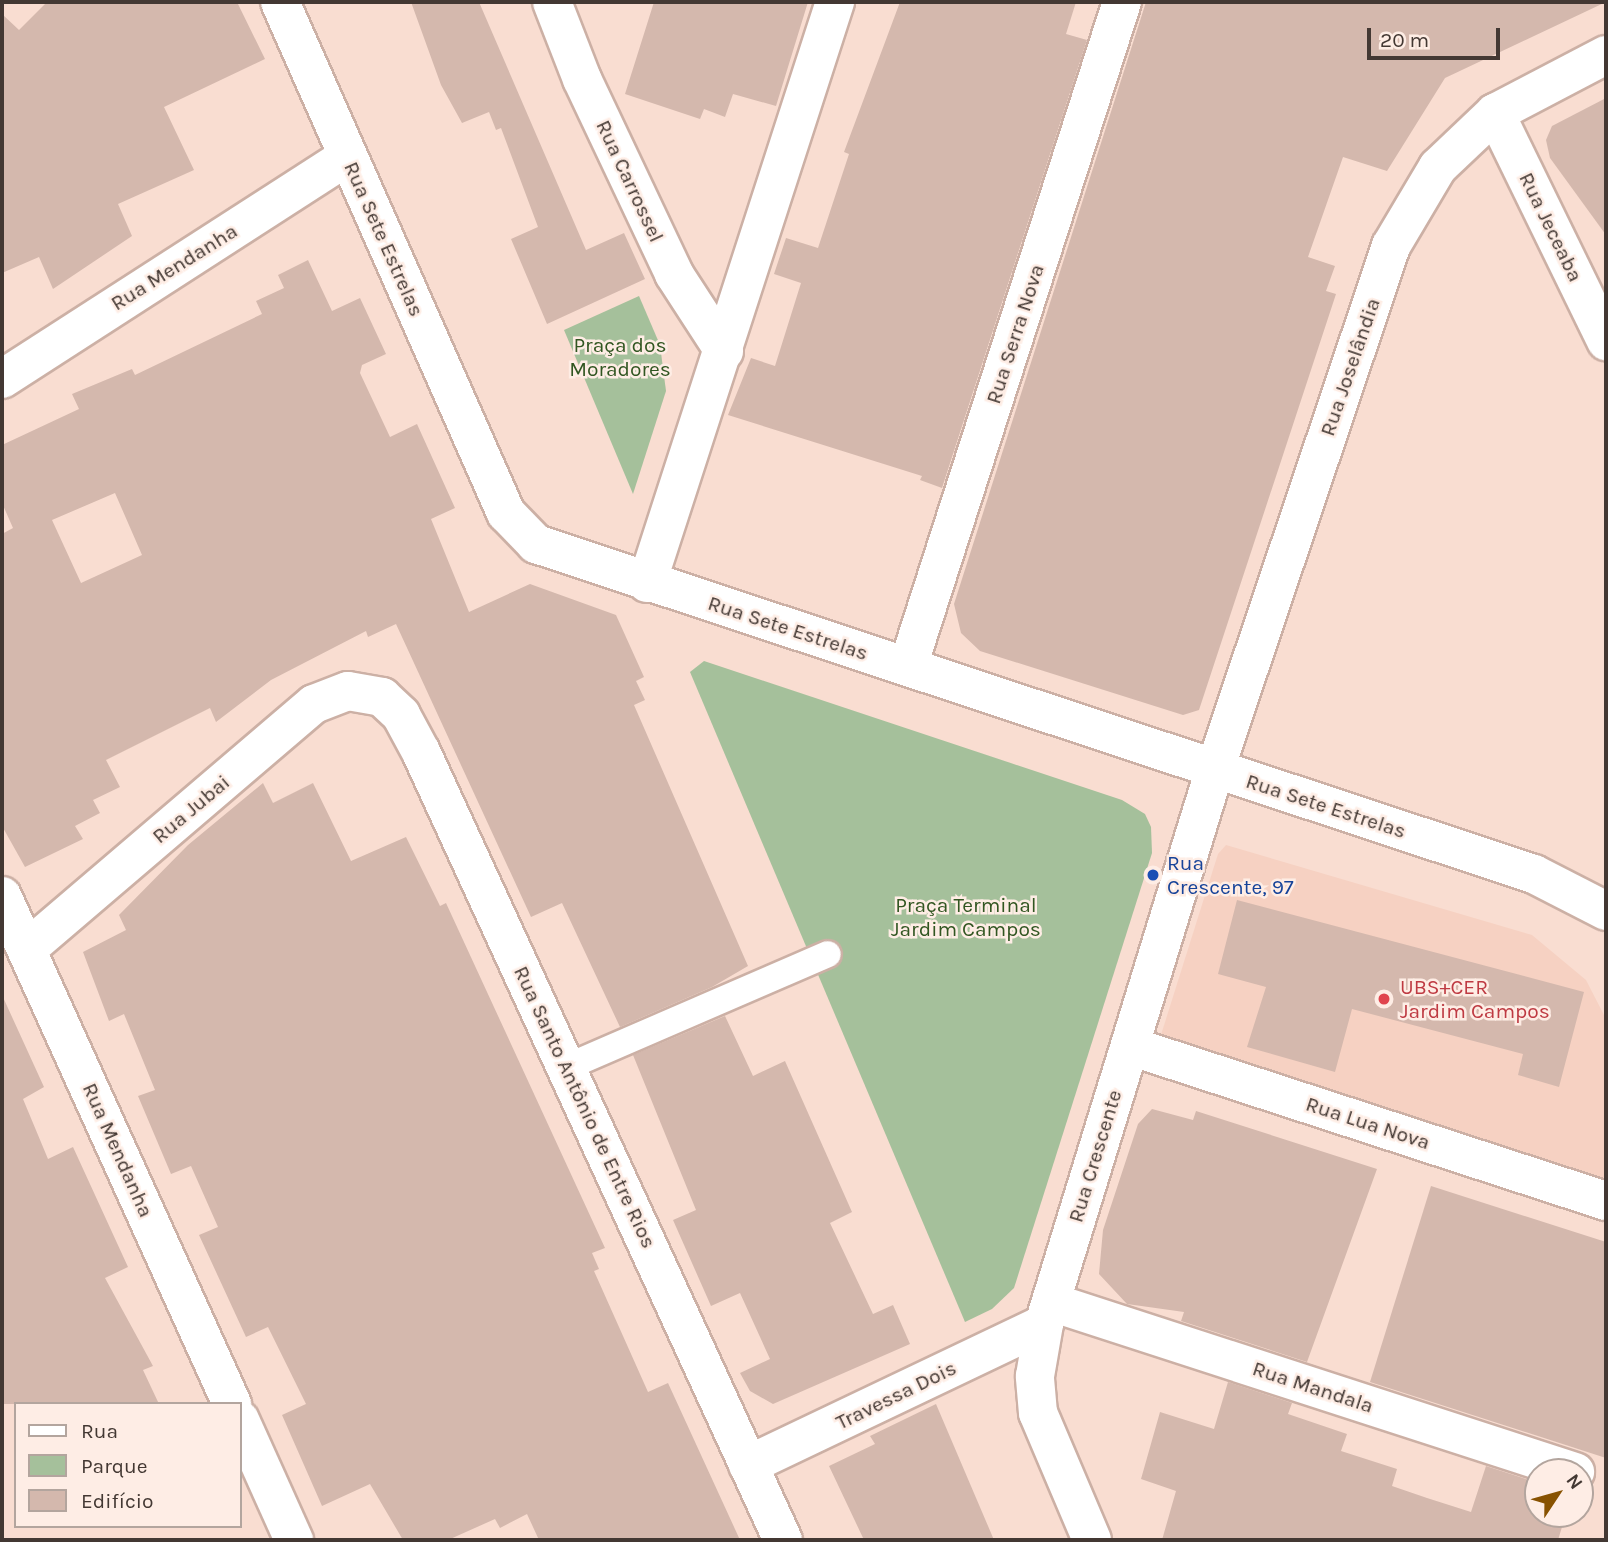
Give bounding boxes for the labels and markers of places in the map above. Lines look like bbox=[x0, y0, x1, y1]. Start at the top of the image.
place label: Rua Crescente, 97 bbox=[1167, 850, 1294, 900]
marker: Rua Crescente, 97 bbox=[1145, 867, 1161, 883]
place label: UBS+CER Jardim Campos bbox=[1400, 974, 1550, 1024]
marker: UBS+CER Jardim Campos bbox=[1374, 989, 1394, 1009]

